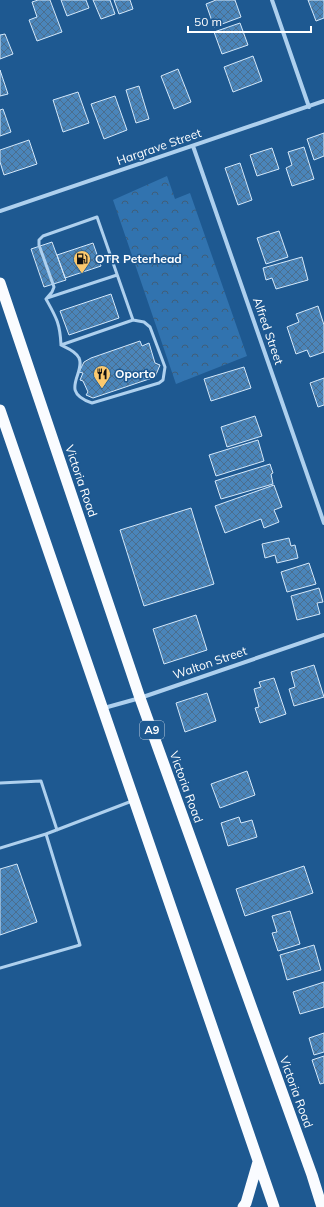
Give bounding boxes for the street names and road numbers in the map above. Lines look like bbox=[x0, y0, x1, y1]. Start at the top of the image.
street label: Hargrave Street bbox=[115, 125, 203, 168]
street label: Alfred Street bbox=[250, 295, 287, 366]
street label: Victoria Road bbox=[62, 443, 101, 519]
street label: Walton Street bbox=[171, 643, 249, 682]
road number: A9 bbox=[140, 721, 164, 739]
street label: Victoria Road bbox=[167, 749, 206, 825]
street label: Victoria Road bbox=[277, 1054, 316, 1130]

